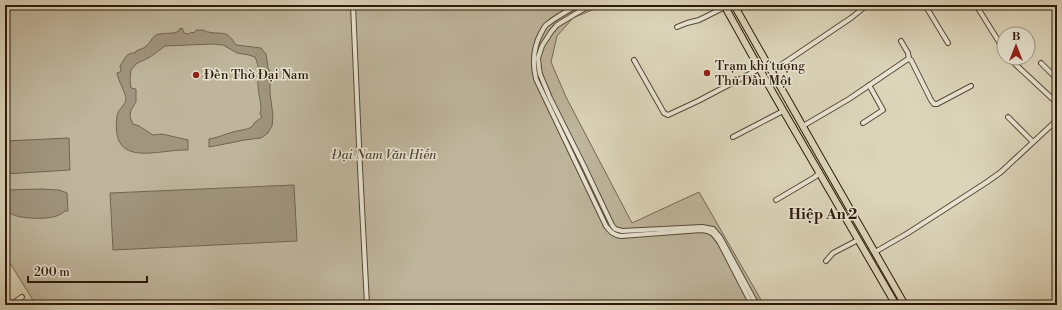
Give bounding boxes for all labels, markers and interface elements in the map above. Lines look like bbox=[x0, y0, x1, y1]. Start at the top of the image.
north arrow bbox=[996, 26, 1036, 66]
text: B bbox=[1012, 30, 1020, 44]
place label: Trạm khí tượng Thủ Dầu Một bbox=[715, 58, 805, 89]
place label: Đền Thờ Đại Nam bbox=[204, 67, 309, 83]
marker: Trạm khí tượng Thủ Dầu Một bbox=[702, 68, 712, 78]
marker: Đền Thờ Đại Nam bbox=[191, 70, 201, 80]
park label: Đại Nam Văn Hiến bbox=[331, 147, 437, 163]
district label: Hiệp An 2 bbox=[789, 205, 857, 224]
scale bar bbox=[28, 258, 147, 284]
text: 200 m bbox=[34, 265, 70, 280]

